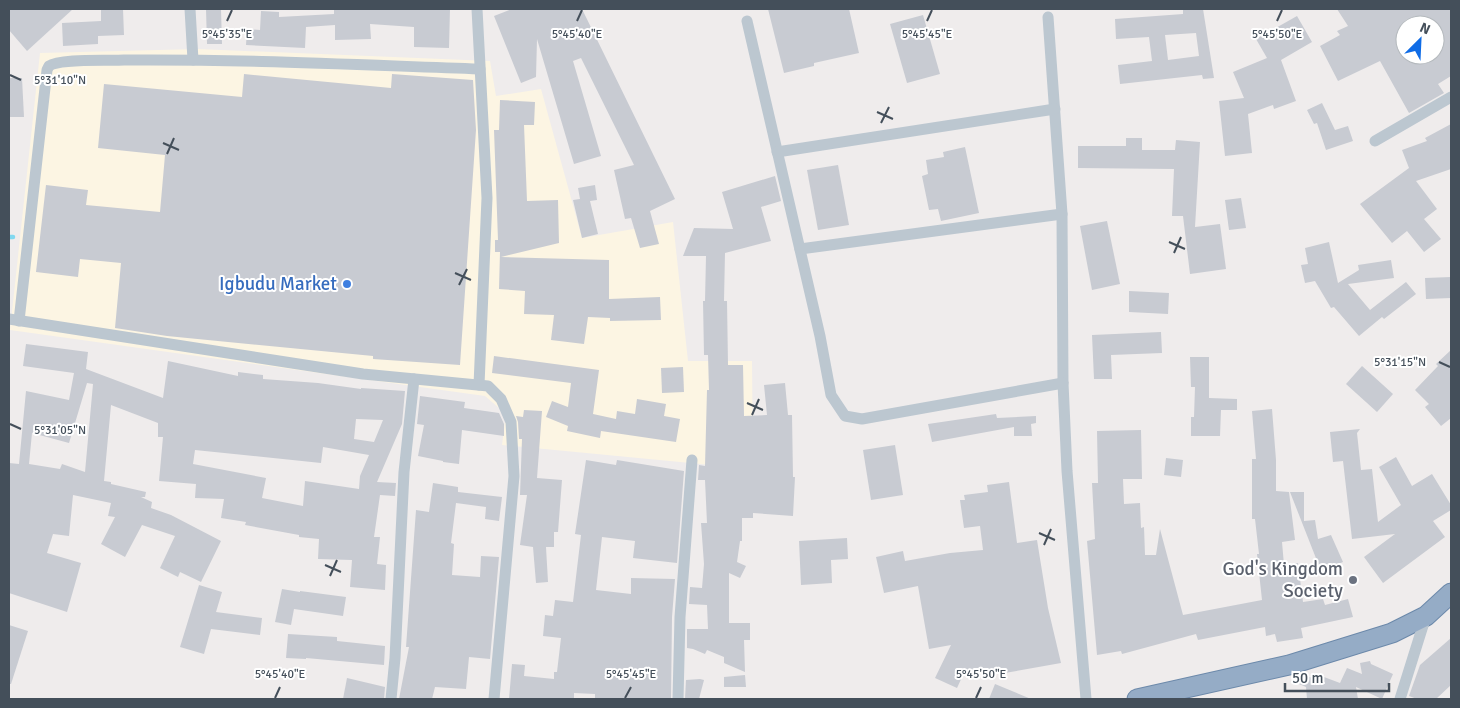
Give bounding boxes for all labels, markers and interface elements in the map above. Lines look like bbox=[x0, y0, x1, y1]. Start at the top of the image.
north arrow bbox=[1395, 15, 1445, 65]
text: N bbox=[1417, 19, 1433, 38]
text: 5°45'35"E bbox=[202, 27, 253, 42]
text: 5°45'40"E bbox=[552, 27, 603, 42]
text: 5°45'45"E bbox=[902, 27, 953, 42]
text: 5°45'50"E bbox=[1252, 27, 1303, 42]
text: 5°31'10"N bbox=[34, 73, 86, 88]
place label: Igbudu Market bbox=[219, 272, 337, 296]
marker: Igbudu Market bbox=[341, 278, 353, 290]
text: 5°31'15"N bbox=[1374, 355, 1426, 370]
text: 5°31'05"N bbox=[34, 423, 86, 438]
place label: God's Kingdom Society bbox=[1222, 557, 1343, 603]
marker: God's Kingdom Society bbox=[1347, 574, 1359, 586]
scale bar bbox=[1285, 660, 1389, 692]
text: 5°45'40"E bbox=[255, 667, 306, 682]
text: 5°45'45"E bbox=[606, 667, 657, 682]
text: 5°45'50"E bbox=[956, 667, 1007, 682]
text: 50 m bbox=[1292, 669, 1323, 687]

